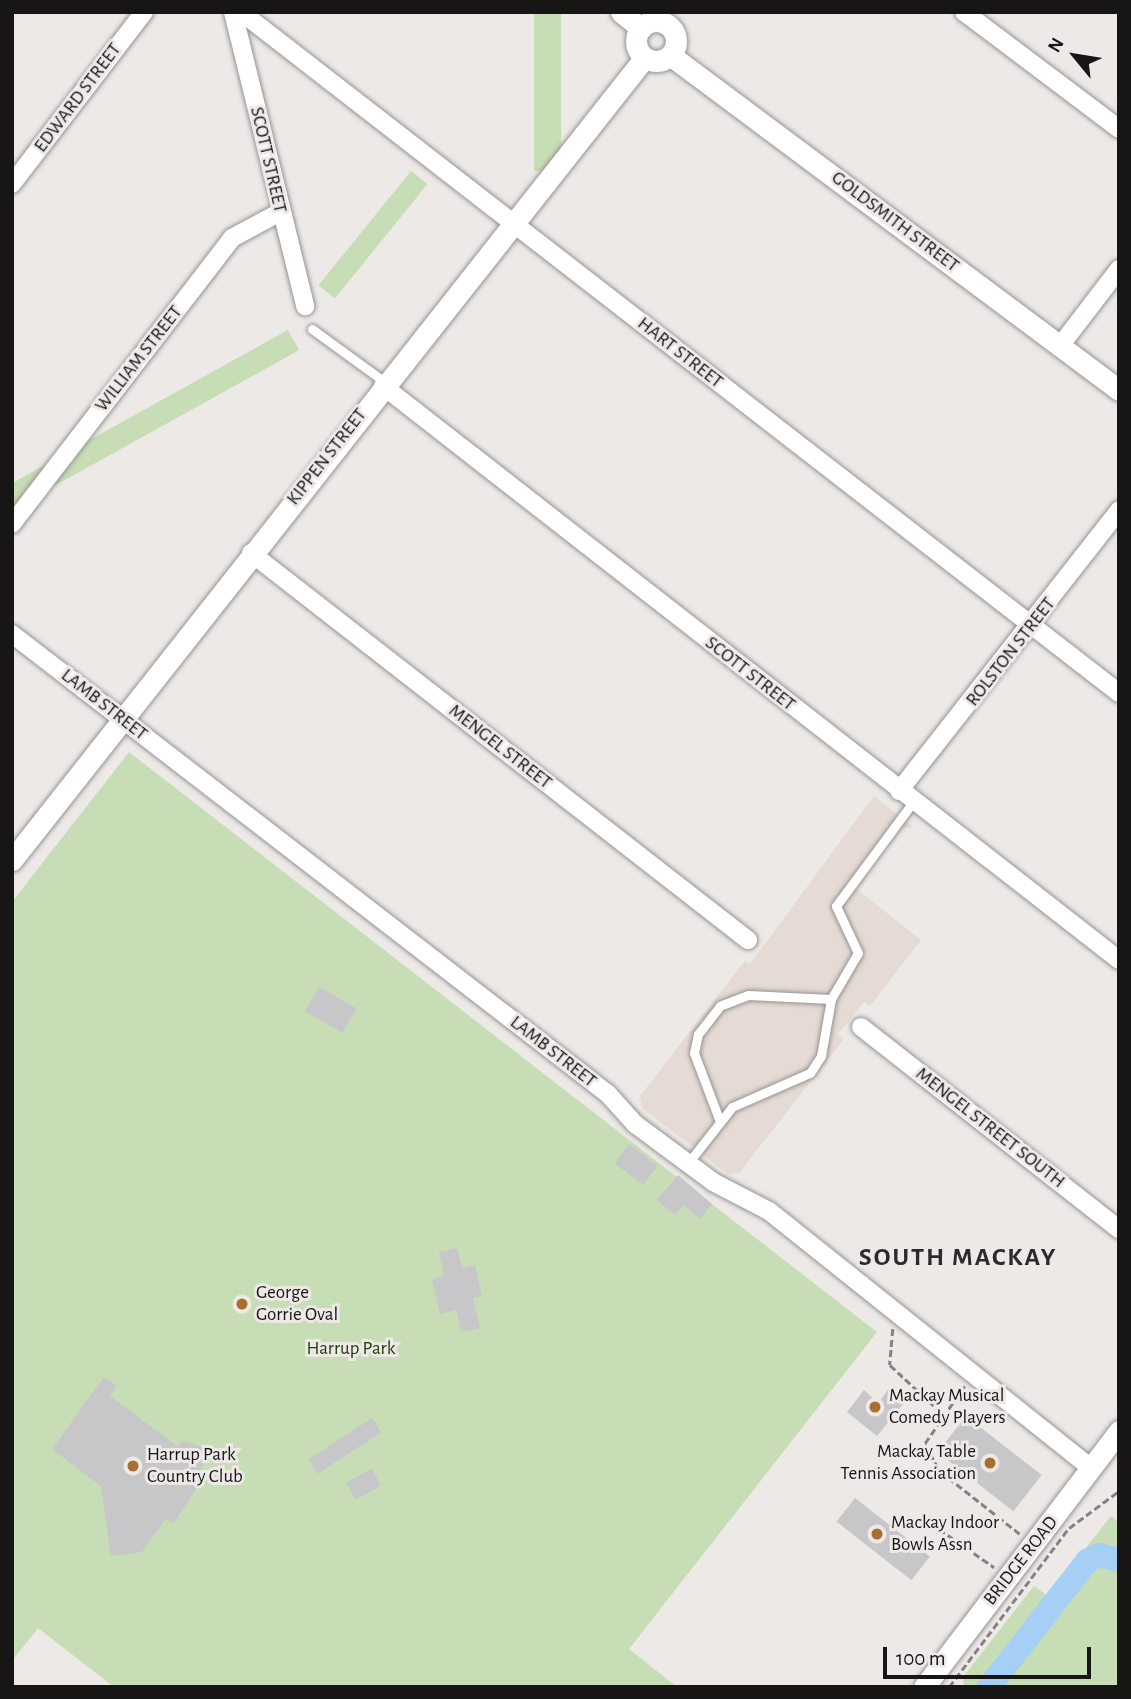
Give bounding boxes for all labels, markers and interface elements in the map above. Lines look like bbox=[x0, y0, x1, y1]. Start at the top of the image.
north arrow bbox=[1040, 21, 1110, 91]
text: N bbox=[1045, 35, 1068, 56]
street label: EDWARD STREET bbox=[30, 39, 126, 157]
street label: SCOTT STREET bbox=[245, 105, 291, 215]
street label: GOLDSMITH STREET bbox=[827, 167, 963, 277]
street label: WILLIAM STREET bbox=[91, 301, 187, 417]
street label: HART STREET bbox=[633, 312, 727, 394]
street label: KIPPEN STREET bbox=[282, 404, 372, 510]
street label: ROLSTON STREET bbox=[961, 593, 1061, 711]
street label: SCOTT STREET bbox=[700, 632, 800, 716]
street label: LAMB STREET bbox=[56, 664, 152, 746]
street label: MENGEL STREET bbox=[444, 700, 556, 794]
street label: LAMB STREET bbox=[505, 1011, 601, 1093]
street label: MENGEL STREET SOUTH bbox=[911, 1063, 1069, 1193]
district label: SOUTH MACKAY bbox=[860, 1242, 1056, 1274]
place label: George Gorrie Oval bbox=[256, 1282, 338, 1326]
marker: George Gorrie Oval bbox=[234, 1296, 250, 1312]
park label: Harrup Park bbox=[307, 1338, 395, 1360]
place label: Mackay Musical Comedy Players bbox=[889, 1385, 1006, 1429]
marker: Mackay Musical Comedy Players bbox=[867, 1399, 883, 1415]
place label: Mackay Table Tennis Association bbox=[840, 1441, 976, 1485]
place label: Harrup Park Country Club bbox=[147, 1444, 243, 1488]
marker: Mackay Table Tennis Association bbox=[982, 1455, 998, 1471]
marker: Harrup Park Country Club bbox=[125, 1458, 141, 1474]
place label: Mackay Indoor Bowls Assn bbox=[891, 1512, 999, 1556]
street label: BRIDGE ROAD bbox=[979, 1512, 1063, 1610]
marker: Mackay Indoor Bowls Assn bbox=[869, 1526, 885, 1542]
scale bar bbox=[886, 1632, 1094, 1676]
text: 100 m bbox=[896, 1648, 946, 1669]

